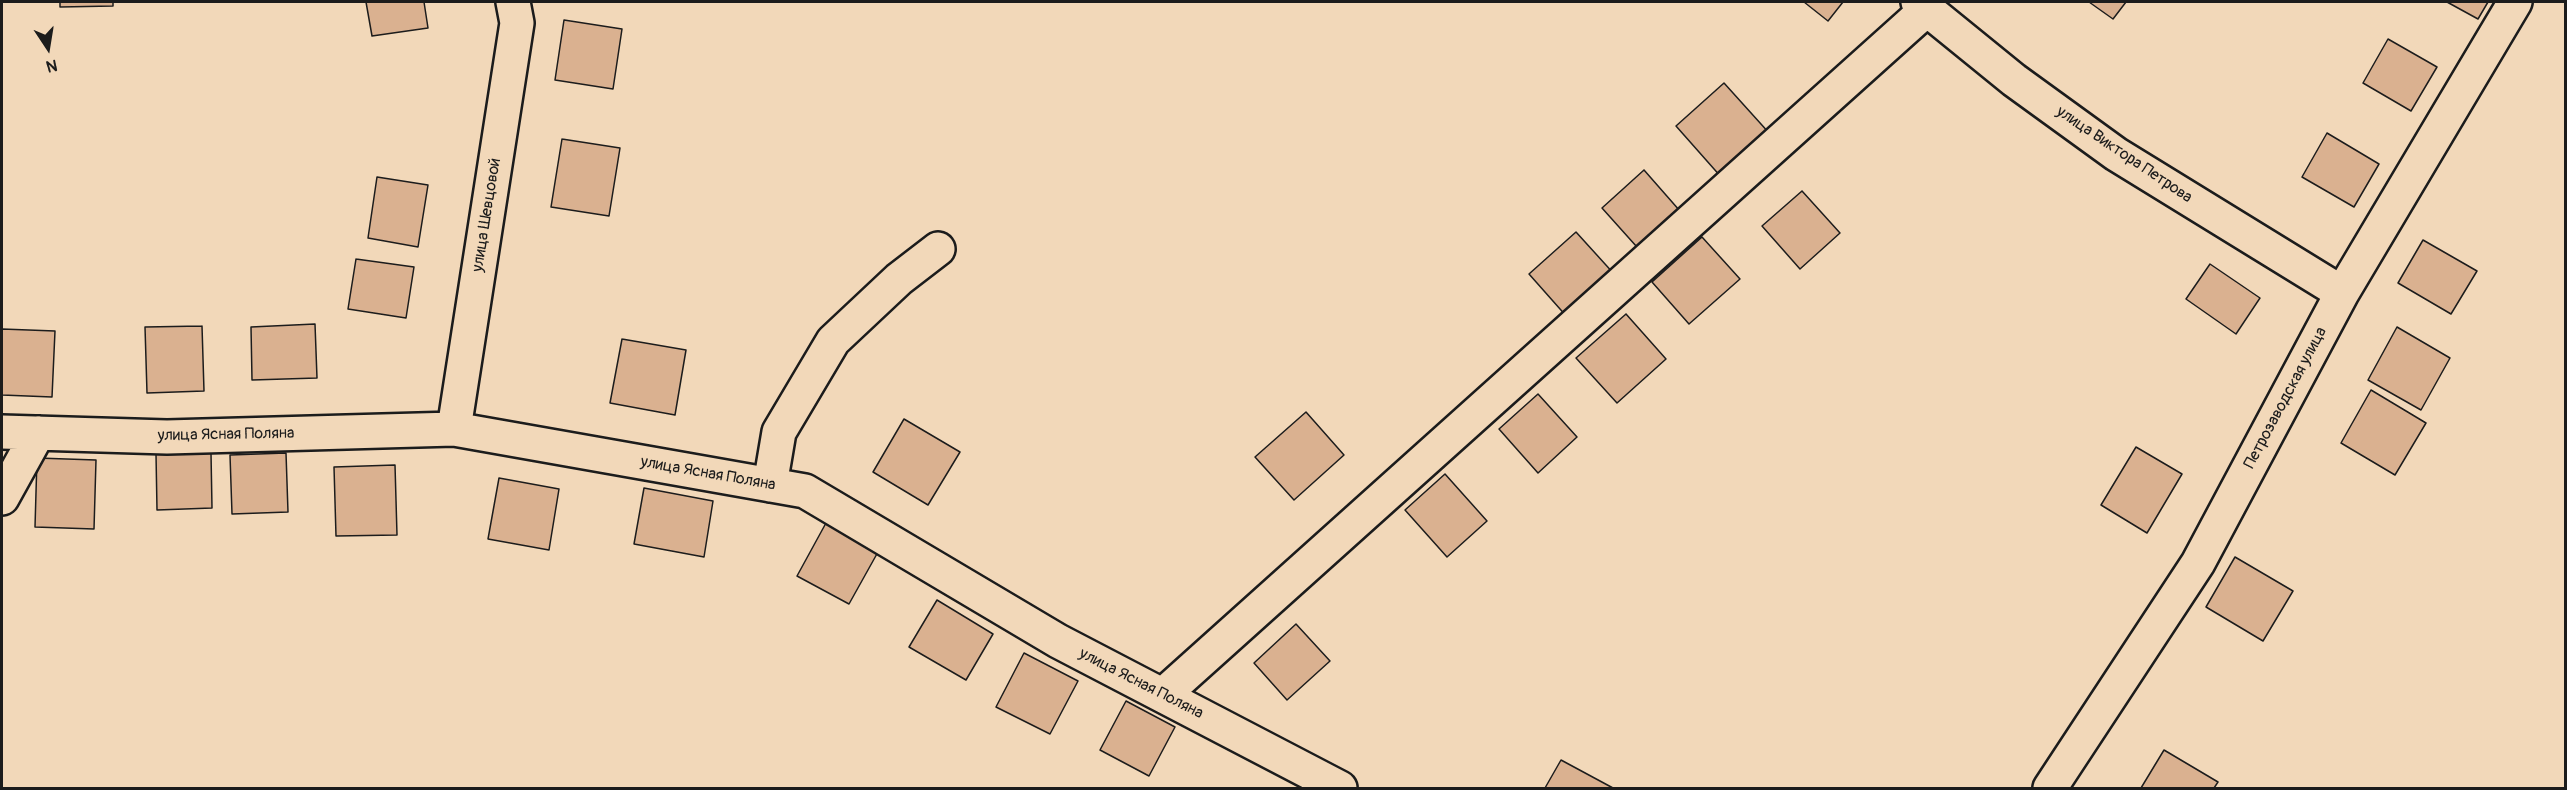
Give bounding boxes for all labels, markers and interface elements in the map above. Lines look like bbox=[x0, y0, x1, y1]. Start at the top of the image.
north arrow bbox=[18, 18, 78, 78]
text: N bbox=[44, 55, 59, 77]
street label: улица Виктора Петрова bbox=[2052, 102, 2196, 208]
street label: улица Шевцовой bbox=[469, 157, 505, 273]
street label: Петрозаводская улица bbox=[2241, 324, 2331, 472]
street label: улица Ясная Поляна bbox=[158, 424, 294, 446]
street label: улица Ясная Поляна bbox=[639, 453, 777, 495]
street label: улица Ясная Поляна bbox=[1076, 644, 1206, 724]

